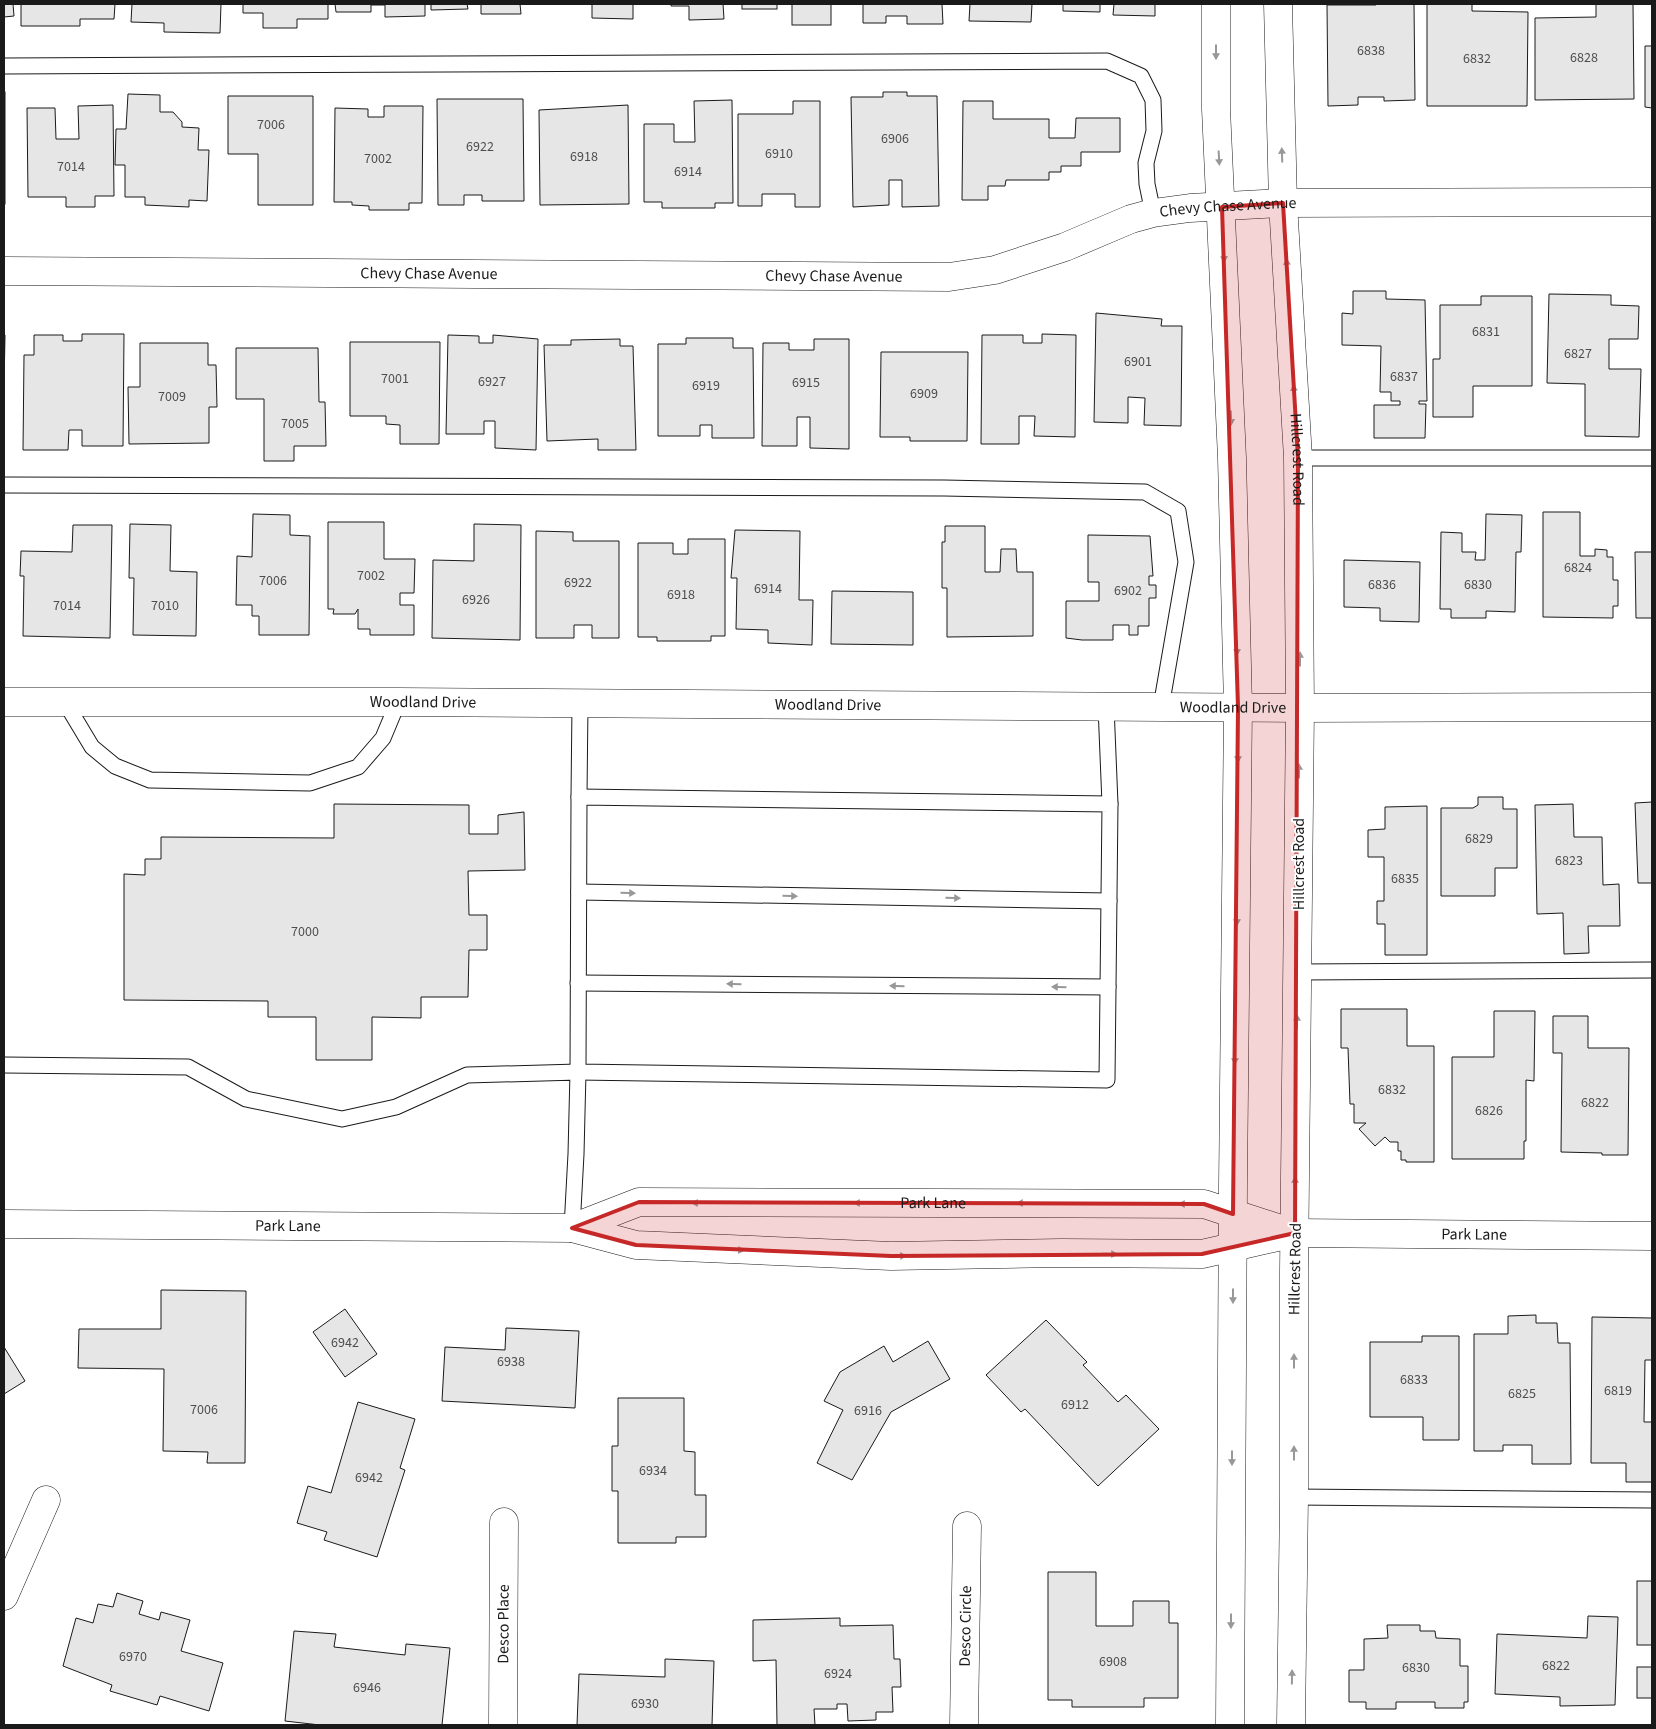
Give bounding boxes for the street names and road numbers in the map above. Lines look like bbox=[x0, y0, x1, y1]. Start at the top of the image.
street label: Chevy Chase Avenue bbox=[1158, 192, 1297, 223]
street label: Chevy Chase Avenue bbox=[360, 262, 498, 285]
street label: Chevy Chase Avenue bbox=[765, 265, 903, 288]
street label: Hillcrest Road bbox=[1284, 413, 1309, 506]
street label: Woodland Drive bbox=[370, 691, 476, 714]
street label: Woodland Drive bbox=[775, 694, 881, 716]
street label: Woodland Drive bbox=[1180, 696, 1286, 719]
street label: Hillcrest Road bbox=[1288, 818, 1310, 910]
street label: Park Lane bbox=[900, 1192, 966, 1214]
street label: Park Lane bbox=[255, 1215, 321, 1237]
street label: Hillcrest Road bbox=[1283, 1223, 1307, 1315]
street label: Park Lane bbox=[1441, 1223, 1507, 1246]
street label: Desco Place bbox=[492, 1584, 515, 1664]
street label: Desco Circle bbox=[954, 1585, 977, 1667]

